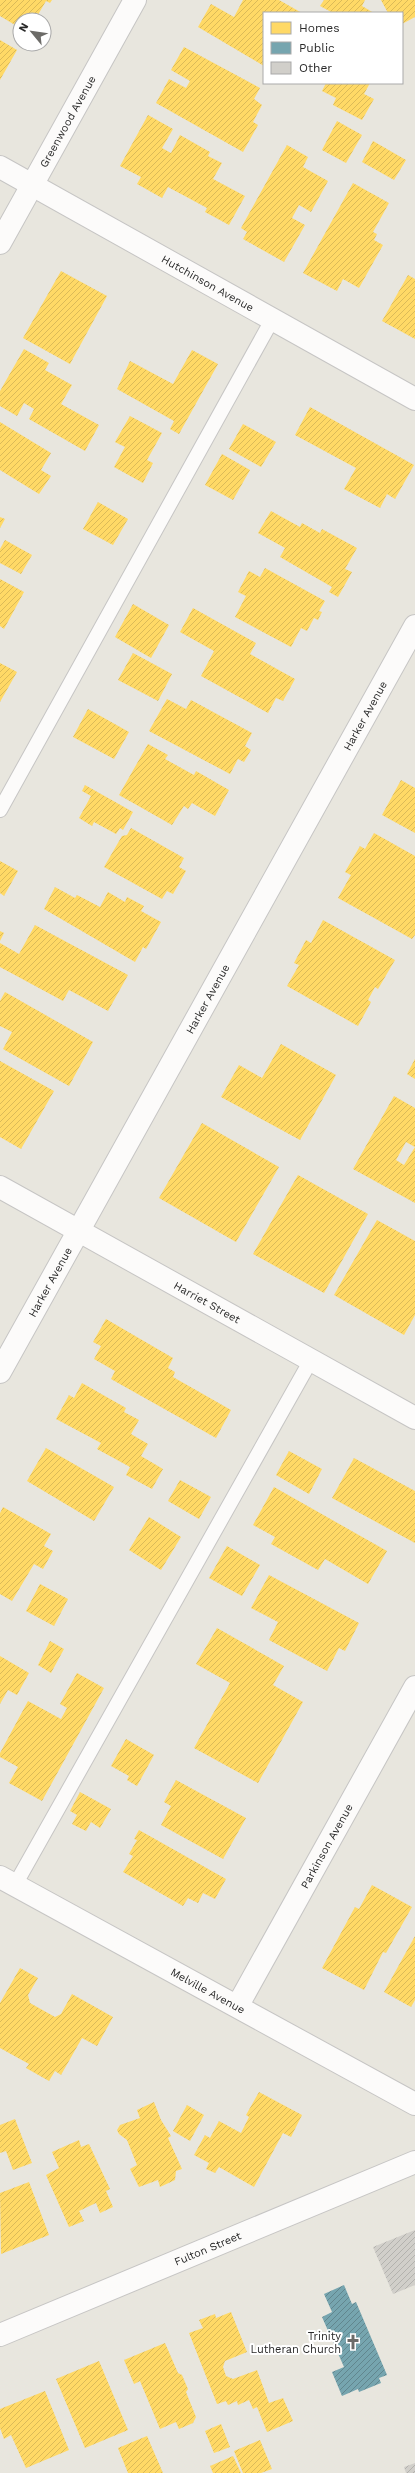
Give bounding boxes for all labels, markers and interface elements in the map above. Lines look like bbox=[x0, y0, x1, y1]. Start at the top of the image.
north arrow bbox=[12, 12, 52, 52]
legend bbox=[263, 12, 403, 84]
text: N bbox=[16, 21, 31, 34]
text: Homes bbox=[299, 21, 340, 35]
text: Public bbox=[299, 41, 335, 55]
text: Other bbox=[299, 61, 332, 75]
street label: Greenwood Avenue bbox=[37, 73, 99, 170]
street label: Hutchinson Avenue bbox=[159, 253, 256, 315]
street label: Harker Avenue bbox=[341, 679, 390, 753]
street label: Harker Avenue bbox=[183, 962, 233, 1036]
street label: Harker Avenue bbox=[26, 1245, 75, 1319]
street label: Harriet Street bbox=[171, 1279, 243, 1327]
street label: Parkinson Avenue bbox=[298, 1802, 356, 1891]
street label: Melville Avenue bbox=[168, 1966, 247, 2017]
street label: Fulton Street bbox=[173, 2229, 244, 2269]
place label: Trinity Lutheran Church bbox=[250, 2330, 341, 2356]
church icon: Trinity Lutheran Church bbox=[344, 2333, 362, 2351]

